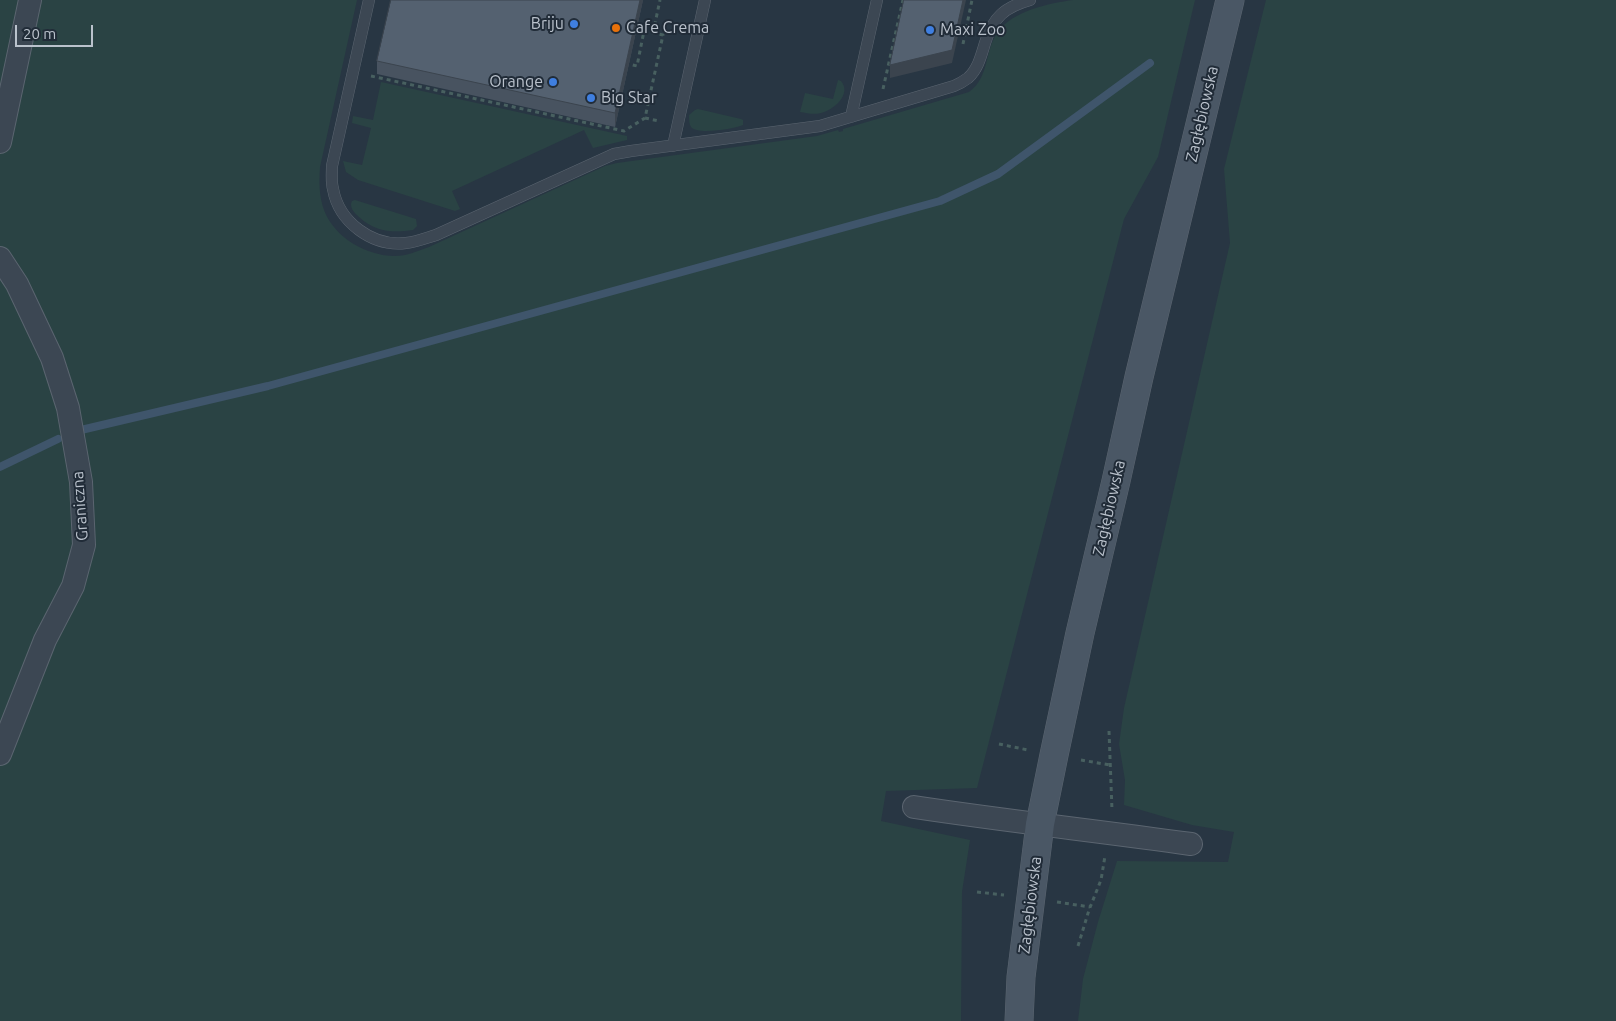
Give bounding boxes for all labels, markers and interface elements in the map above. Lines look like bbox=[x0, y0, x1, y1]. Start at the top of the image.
place label: Briju bbox=[531, 14, 564, 34]
scale bar bbox=[18, 15, 95, 47]
marker: Briju bbox=[568, 18, 580, 30]
place label: Cafe Crema bbox=[626, 18, 709, 38]
place label: Maxi Zoo bbox=[940, 20, 1005, 40]
marker: Cafe Crema bbox=[610, 22, 622, 34]
marker: Maxi Zoo bbox=[924, 24, 936, 36]
text: 20 m bbox=[23, 25, 56, 42]
street label: Zagłębiowska bbox=[1182, 64, 1222, 164]
place label: Orange bbox=[489, 72, 543, 92]
marker: Orange bbox=[547, 76, 559, 88]
place label: Big Star bbox=[601, 88, 657, 108]
marker: Big Star bbox=[585, 92, 597, 104]
street label: Zagłębiowska bbox=[1089, 458, 1129, 558]
street label: Graniczna bbox=[68, 470, 92, 542]
street label: Zagłębiowska bbox=[1015, 855, 1045, 955]

